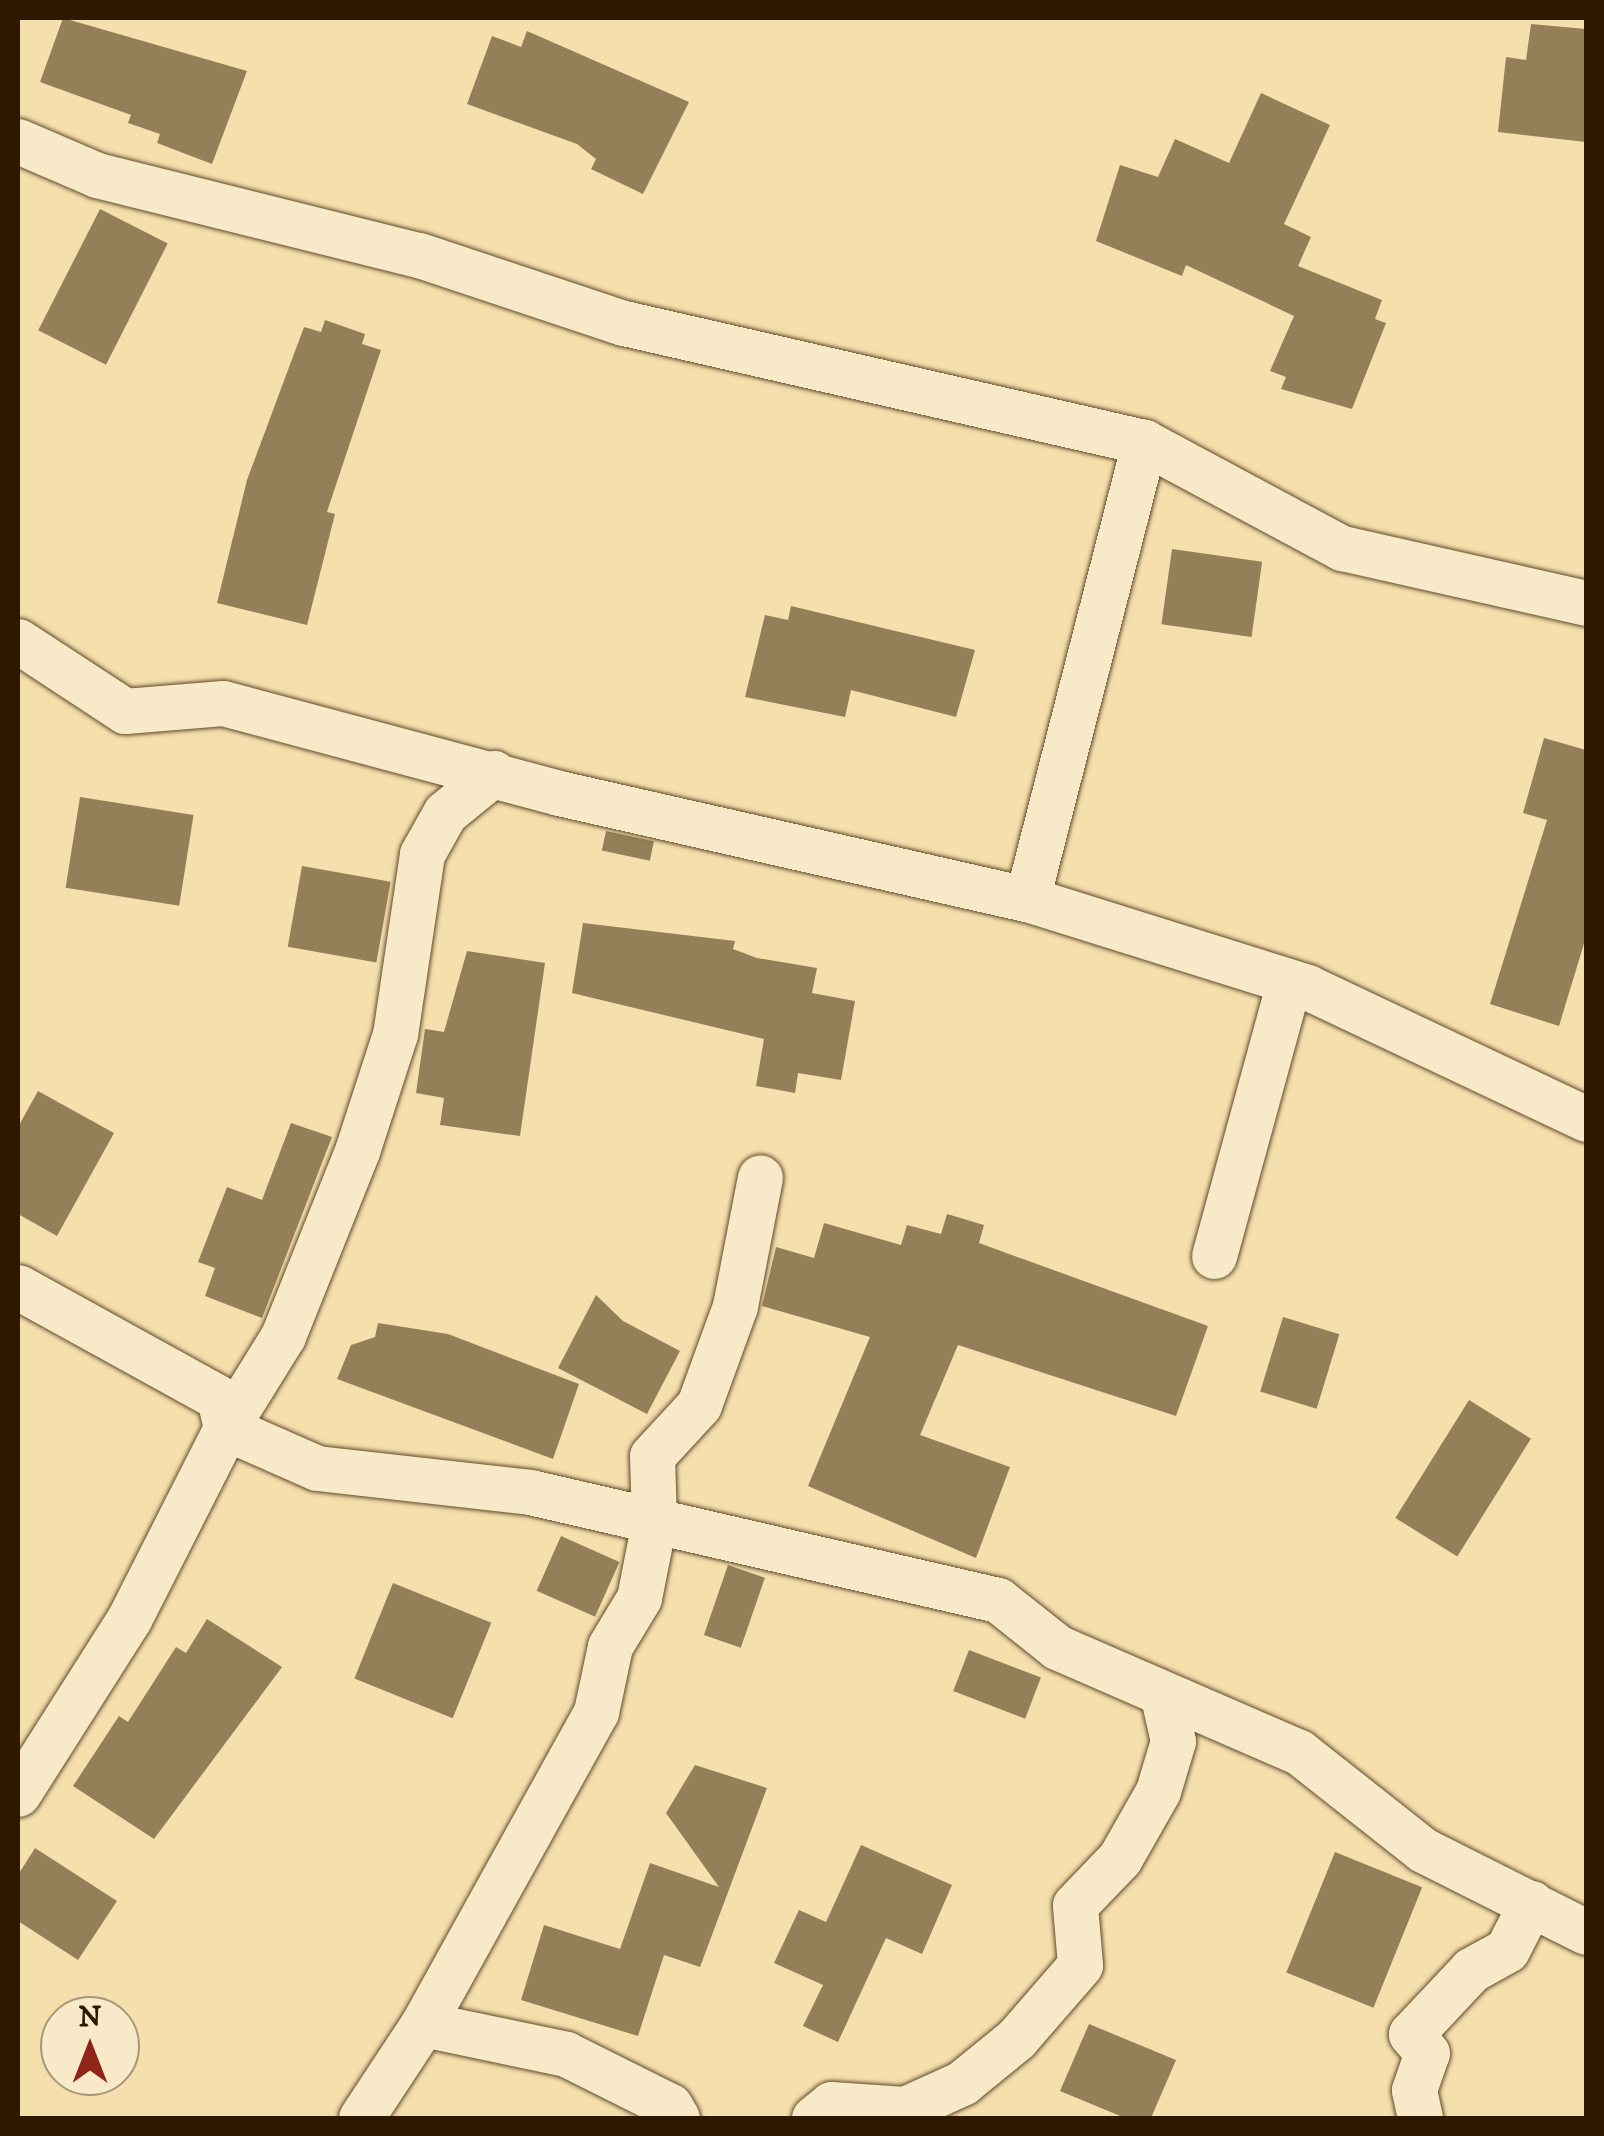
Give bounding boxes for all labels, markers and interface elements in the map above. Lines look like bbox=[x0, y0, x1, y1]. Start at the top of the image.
north arrow bbox=[40, 1996, 140, 2096]
text: N bbox=[79, 2000, 101, 2035]

